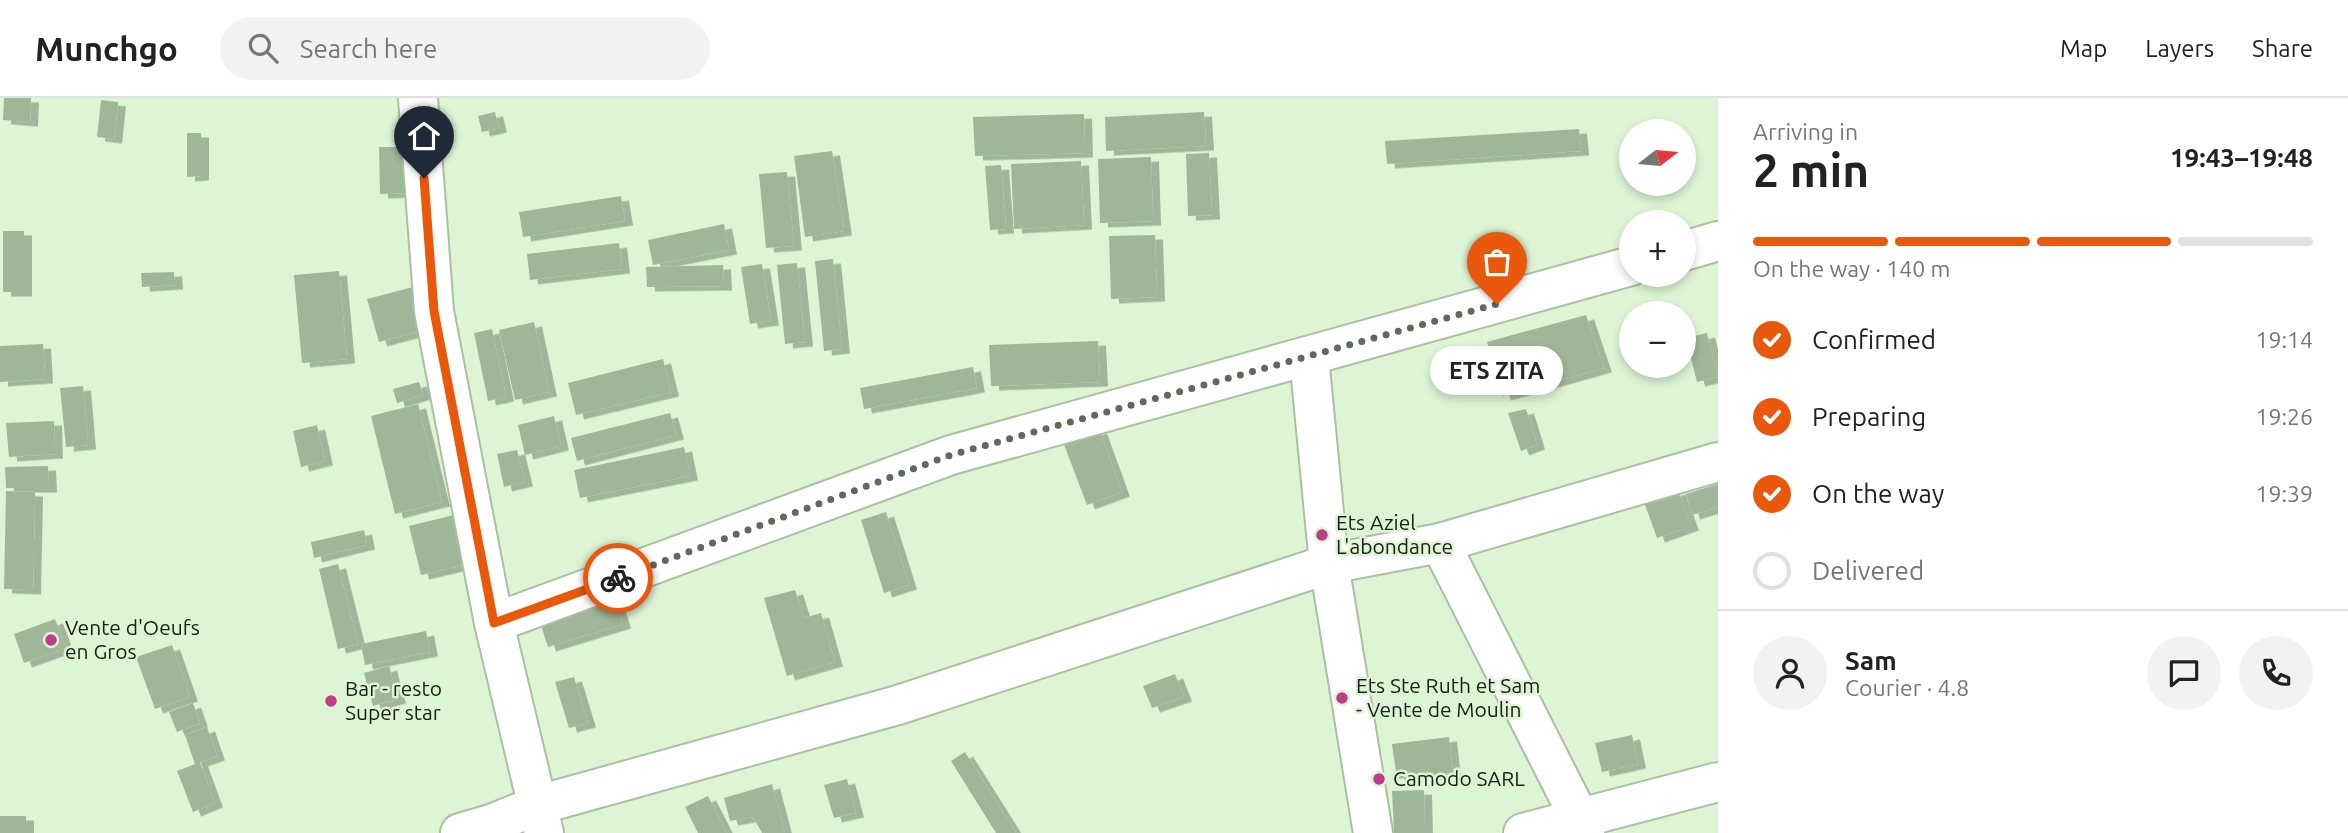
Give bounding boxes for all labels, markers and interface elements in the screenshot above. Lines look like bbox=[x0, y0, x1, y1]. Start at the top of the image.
search box bbox=[220, 17, 710, 80]
icon: search bbox=[244, 29, 282, 67]
text: Munchgo bbox=[35, 30, 178, 67]
text: Search here bbox=[300, 34, 437, 63]
text: Map bbox=[2060, 35, 2107, 62]
text: Layers bbox=[2145, 35, 2214, 62]
text: Share bbox=[2252, 35, 2313, 62]
pin bbox=[394, 106, 454, 178]
icon: home bbox=[405, 117, 443, 155]
north arrow bbox=[1619, 119, 1696, 196]
map controls bbox=[1619, 119, 1696, 378]
text: Arriving in bbox=[1753, 119, 1858, 144]
text: 19:43–19:48 bbox=[2170, 143, 2313, 172]
text: 2 min bbox=[1753, 144, 1869, 196]
button: + bbox=[1619, 210, 1696, 287]
pin bbox=[1467, 232, 1527, 304]
icon: bag bbox=[1478, 243, 1516, 281]
text: On the way · 140 m bbox=[1753, 256, 1950, 281]
button: − bbox=[1619, 301, 1696, 378]
icon: check bbox=[1753, 321, 1791, 359]
text: Confirmed bbox=[1812, 325, 1936, 354]
text: 19:14 bbox=[2255, 327, 2313, 352]
callout: ETS ZITA bbox=[1430, 346, 1564, 395]
text: ETS ZITA bbox=[1449, 358, 1544, 383]
icon: check bbox=[1753, 398, 1791, 436]
text: Preparing bbox=[1812, 402, 1926, 431]
text: 19:26 bbox=[2255, 404, 2313, 429]
icon: check bbox=[1753, 475, 1791, 513]
text: On the way bbox=[1812, 479, 1944, 508]
text: 19:39 bbox=[2255, 481, 2313, 506]
place label: Ets Aziel L'abondance bbox=[1336, 510, 1453, 558]
marker: Ets Aziel L'abondance bbox=[1314, 527, 1330, 543]
courier bbox=[583, 543, 653, 613]
text: Delivered bbox=[1812, 556, 1924, 585]
icon: bike bbox=[599, 559, 637, 597]
place label: Vente d'Oeufs en Gros bbox=[65, 615, 200, 663]
marker: Vente d'Oeufs en Gros bbox=[43, 632, 59, 648]
button: person bbox=[1753, 636, 1827, 710]
button: chat bbox=[2147, 636, 2221, 710]
button: phone bbox=[2239, 636, 2313, 710]
text: Sam bbox=[1845, 646, 1897, 675]
place label: Ets Ste Ruth et Sam - Vente de Moulin bbox=[1356, 673, 1540, 721]
text: Courier · 4.8 bbox=[1845, 675, 1969, 700]
place label: Bar - resto Super star bbox=[345, 676, 442, 724]
marker: Ets Ste Ruth et Sam - Vente de Moulin bbox=[1334, 690, 1350, 706]
marker: Bar - resto Super star bbox=[323, 693, 339, 709]
place label: Camodo SARL bbox=[1393, 766, 1525, 790]
marker: Camodo SARL bbox=[1371, 771, 1387, 787]

